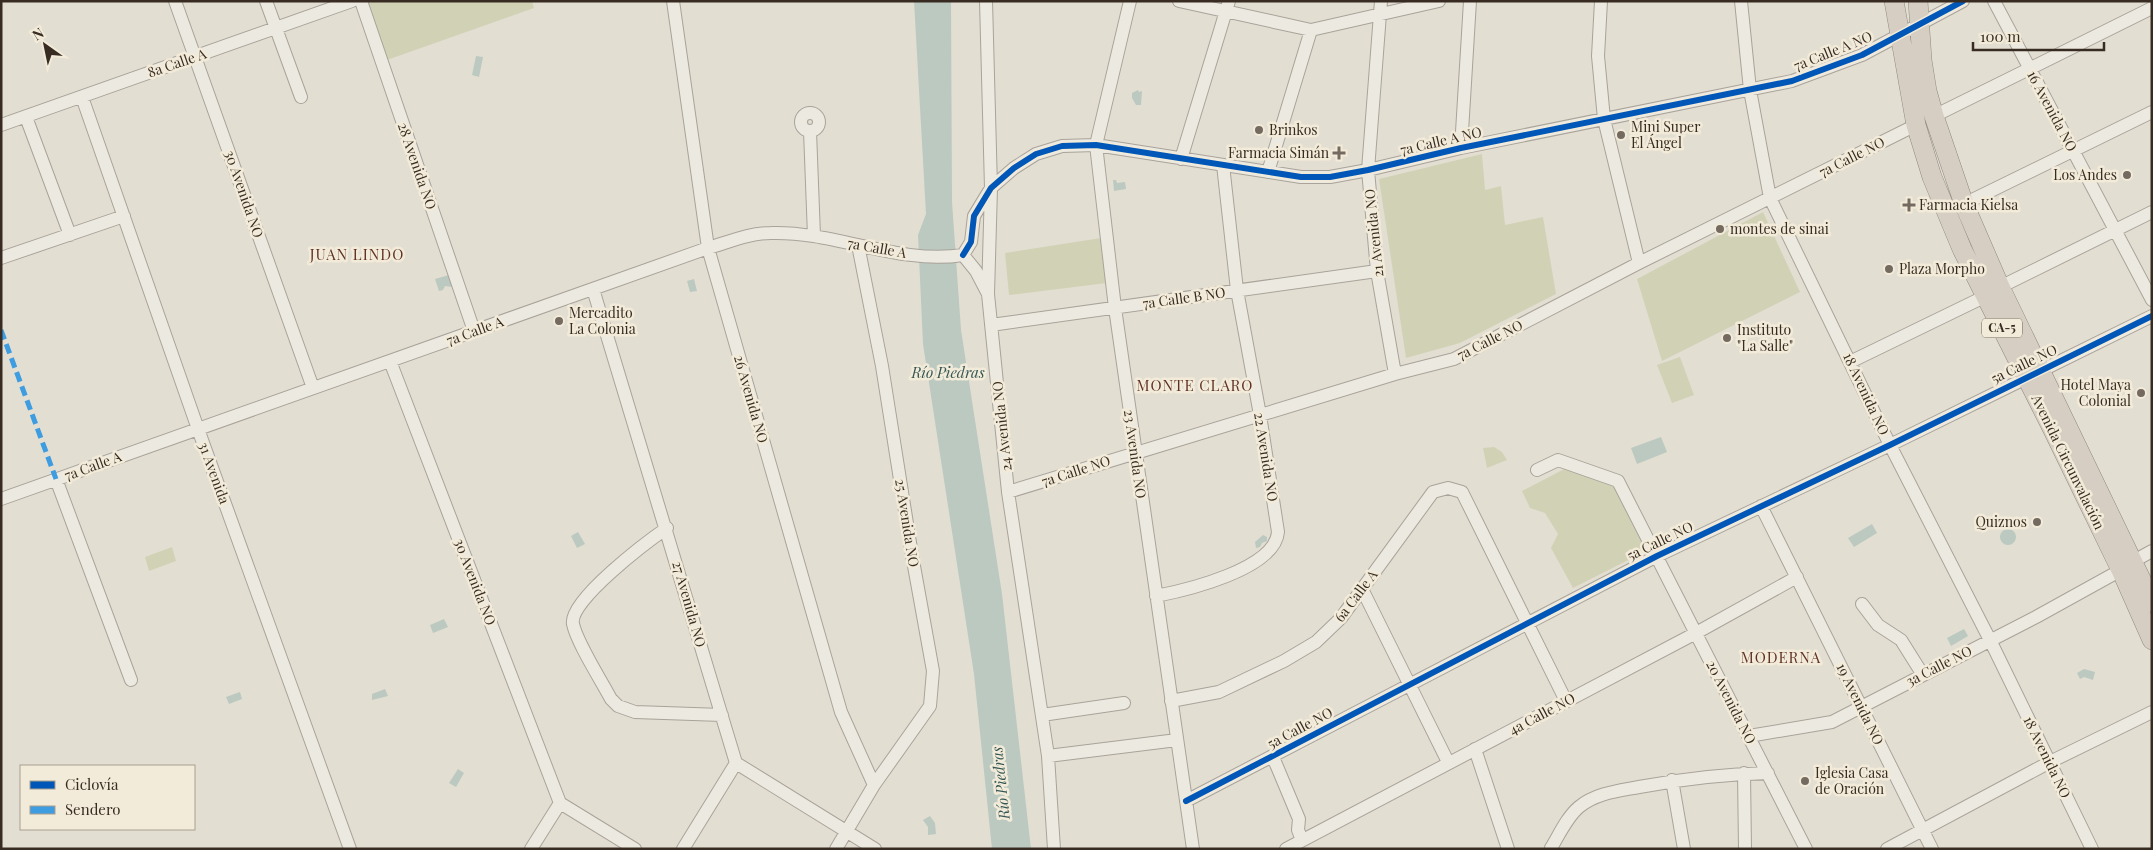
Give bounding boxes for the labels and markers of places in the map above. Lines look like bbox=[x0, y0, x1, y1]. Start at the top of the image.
place label: Mini Super El Ángel bbox=[1631, 117, 1701, 152]
place label: Brinkos bbox=[1269, 120, 1318, 139]
marker: Brinkos bbox=[1253, 124, 1265, 136]
marker: Mini Super El Ángel bbox=[1615, 129, 1627, 141]
place label: Farmacia Simán bbox=[1228, 143, 1330, 162]
marker: Farmacia Simán bbox=[1333, 147, 1345, 159]
place label: Los Andes bbox=[2053, 165, 2117, 184]
marker: Los Andes bbox=[2121, 169, 2133, 181]
place label: Farmacia Kielsa bbox=[1919, 195, 2018, 214]
marker: Farmacia Kielsa bbox=[1903, 199, 1915, 211]
place label: montes de sinai bbox=[1730, 219, 1829, 238]
marker: montes de sinai bbox=[1714, 223, 1726, 235]
place label: Plaza Morpho bbox=[1899, 259, 1985, 278]
marker: Plaza Morpho bbox=[1883, 263, 1895, 275]
place label: Mercadito La Colonia bbox=[569, 303, 636, 338]
marker: Mercadito La Colonia bbox=[553, 315, 565, 327]
place label: Instituto "La Salle" bbox=[1737, 320, 1793, 355]
marker: Instituto "La Salle" bbox=[1721, 332, 1733, 344]
place label: Hotel Maya Colonial bbox=[2060, 375, 2131, 410]
marker: Hotel Maya Colonial bbox=[2135, 387, 2147, 399]
place label: Quiznos bbox=[1975, 512, 2027, 531]
marker: Quiznos bbox=[2031, 516, 2043, 528]
place label: Iglesia Casa de Oración bbox=[1815, 763, 1888, 798]
marker: Iglesia Casa de Oración bbox=[1799, 775, 1811, 787]

